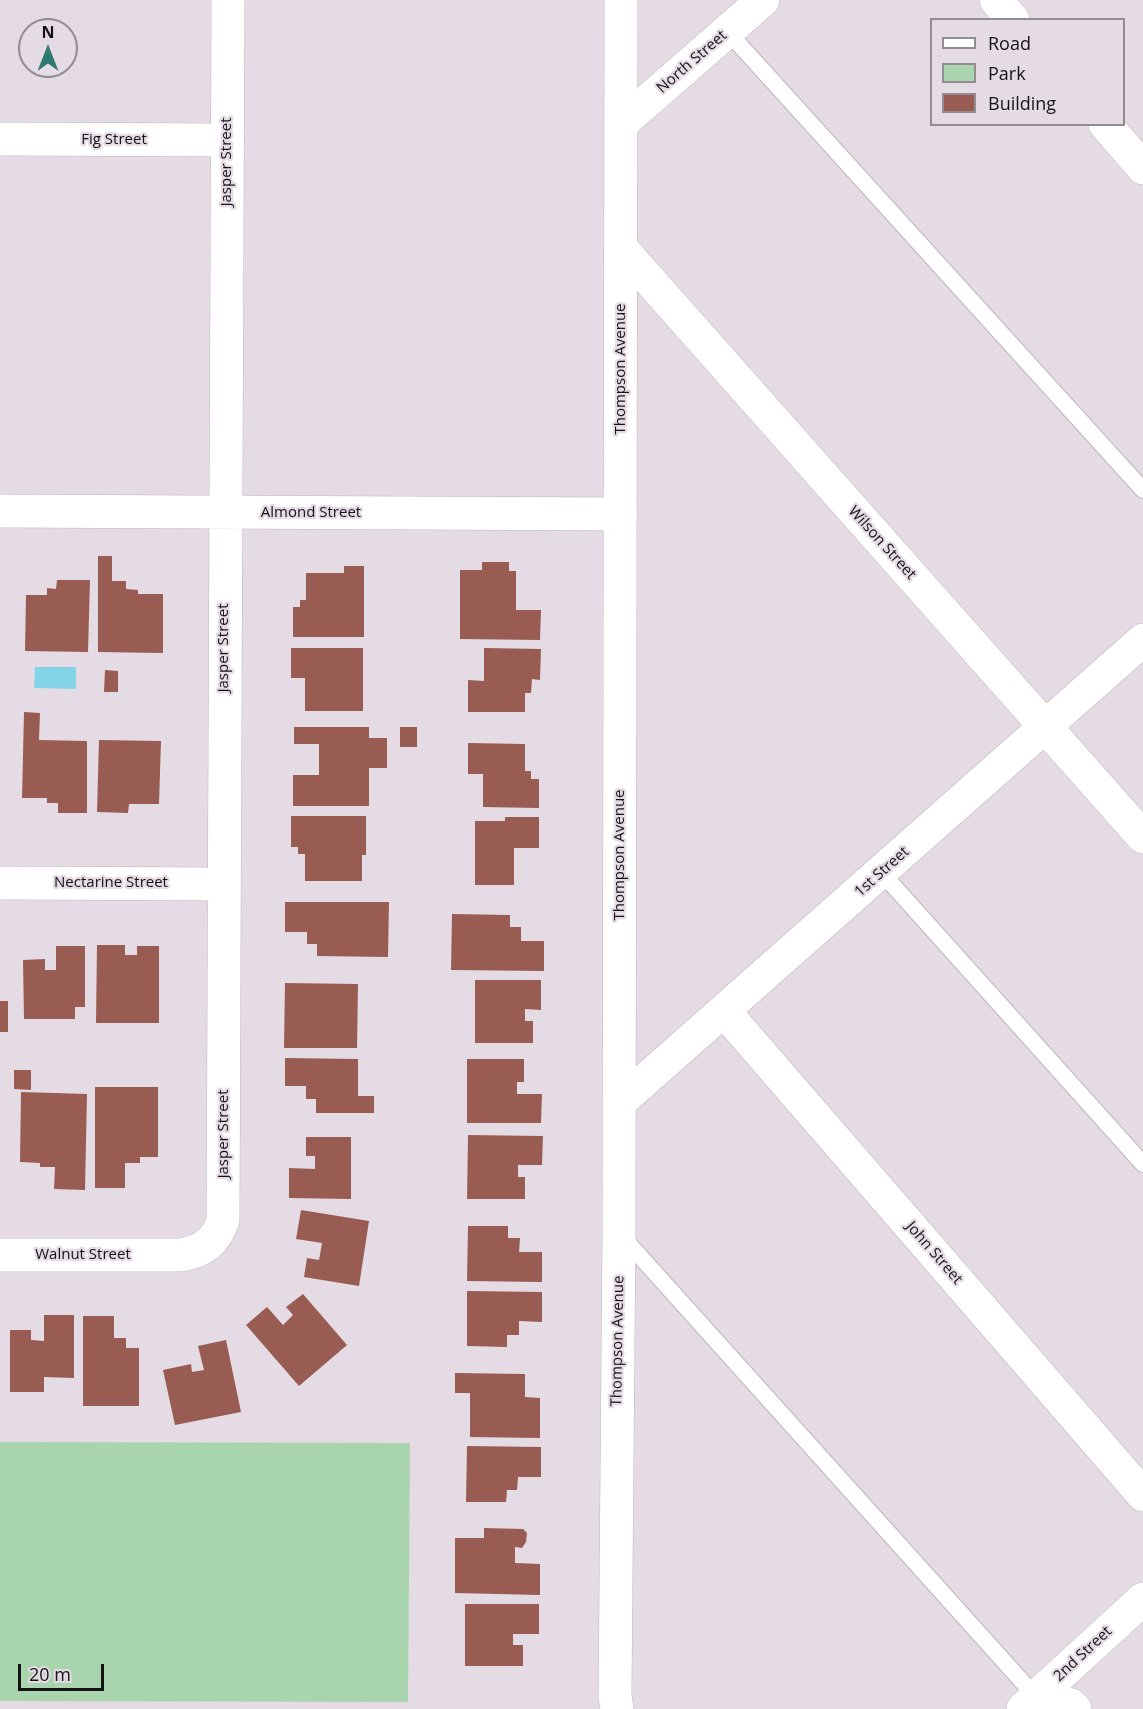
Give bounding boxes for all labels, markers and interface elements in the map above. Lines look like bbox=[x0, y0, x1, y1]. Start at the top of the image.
north arrow bbox=[18, 18, 78, 78]
legend bbox=[930, 18, 1125, 126]
text: N bbox=[41, 21, 55, 43]
street label: North Street bbox=[653, 27, 731, 97]
text: Road bbox=[988, 31, 1031, 55]
text: Park bbox=[988, 61, 1026, 85]
text: Building bbox=[988, 91, 1056, 115]
street label: Jasper Street bbox=[218, 117, 236, 207]
street label: Fig Street bbox=[81, 131, 147, 149]
street label: Thompson Avenue bbox=[612, 303, 630, 435]
street label: Wilson Street bbox=[844, 503, 920, 583]
street label: Almond Street bbox=[261, 504, 361, 522]
street label: Jasper Street bbox=[215, 603, 233, 693]
street label: Thompson Avenue bbox=[611, 789, 629, 921]
street label: 1st Street bbox=[851, 843, 913, 901]
street label: Nectarine Street bbox=[54, 874, 168, 892]
street label: Jasper Street bbox=[215, 1089, 233, 1179]
street label: John Street bbox=[902, 1218, 966, 1288]
street label: Walnut Street bbox=[35, 1246, 131, 1264]
street label: Thompson Avenue bbox=[608, 1275, 628, 1407]
street label: 2nd Street bbox=[1050, 1623, 1116, 1685]
scale bar bbox=[21, 1652, 106, 1690]
text: 20 m bbox=[29, 1662, 71, 1686]

